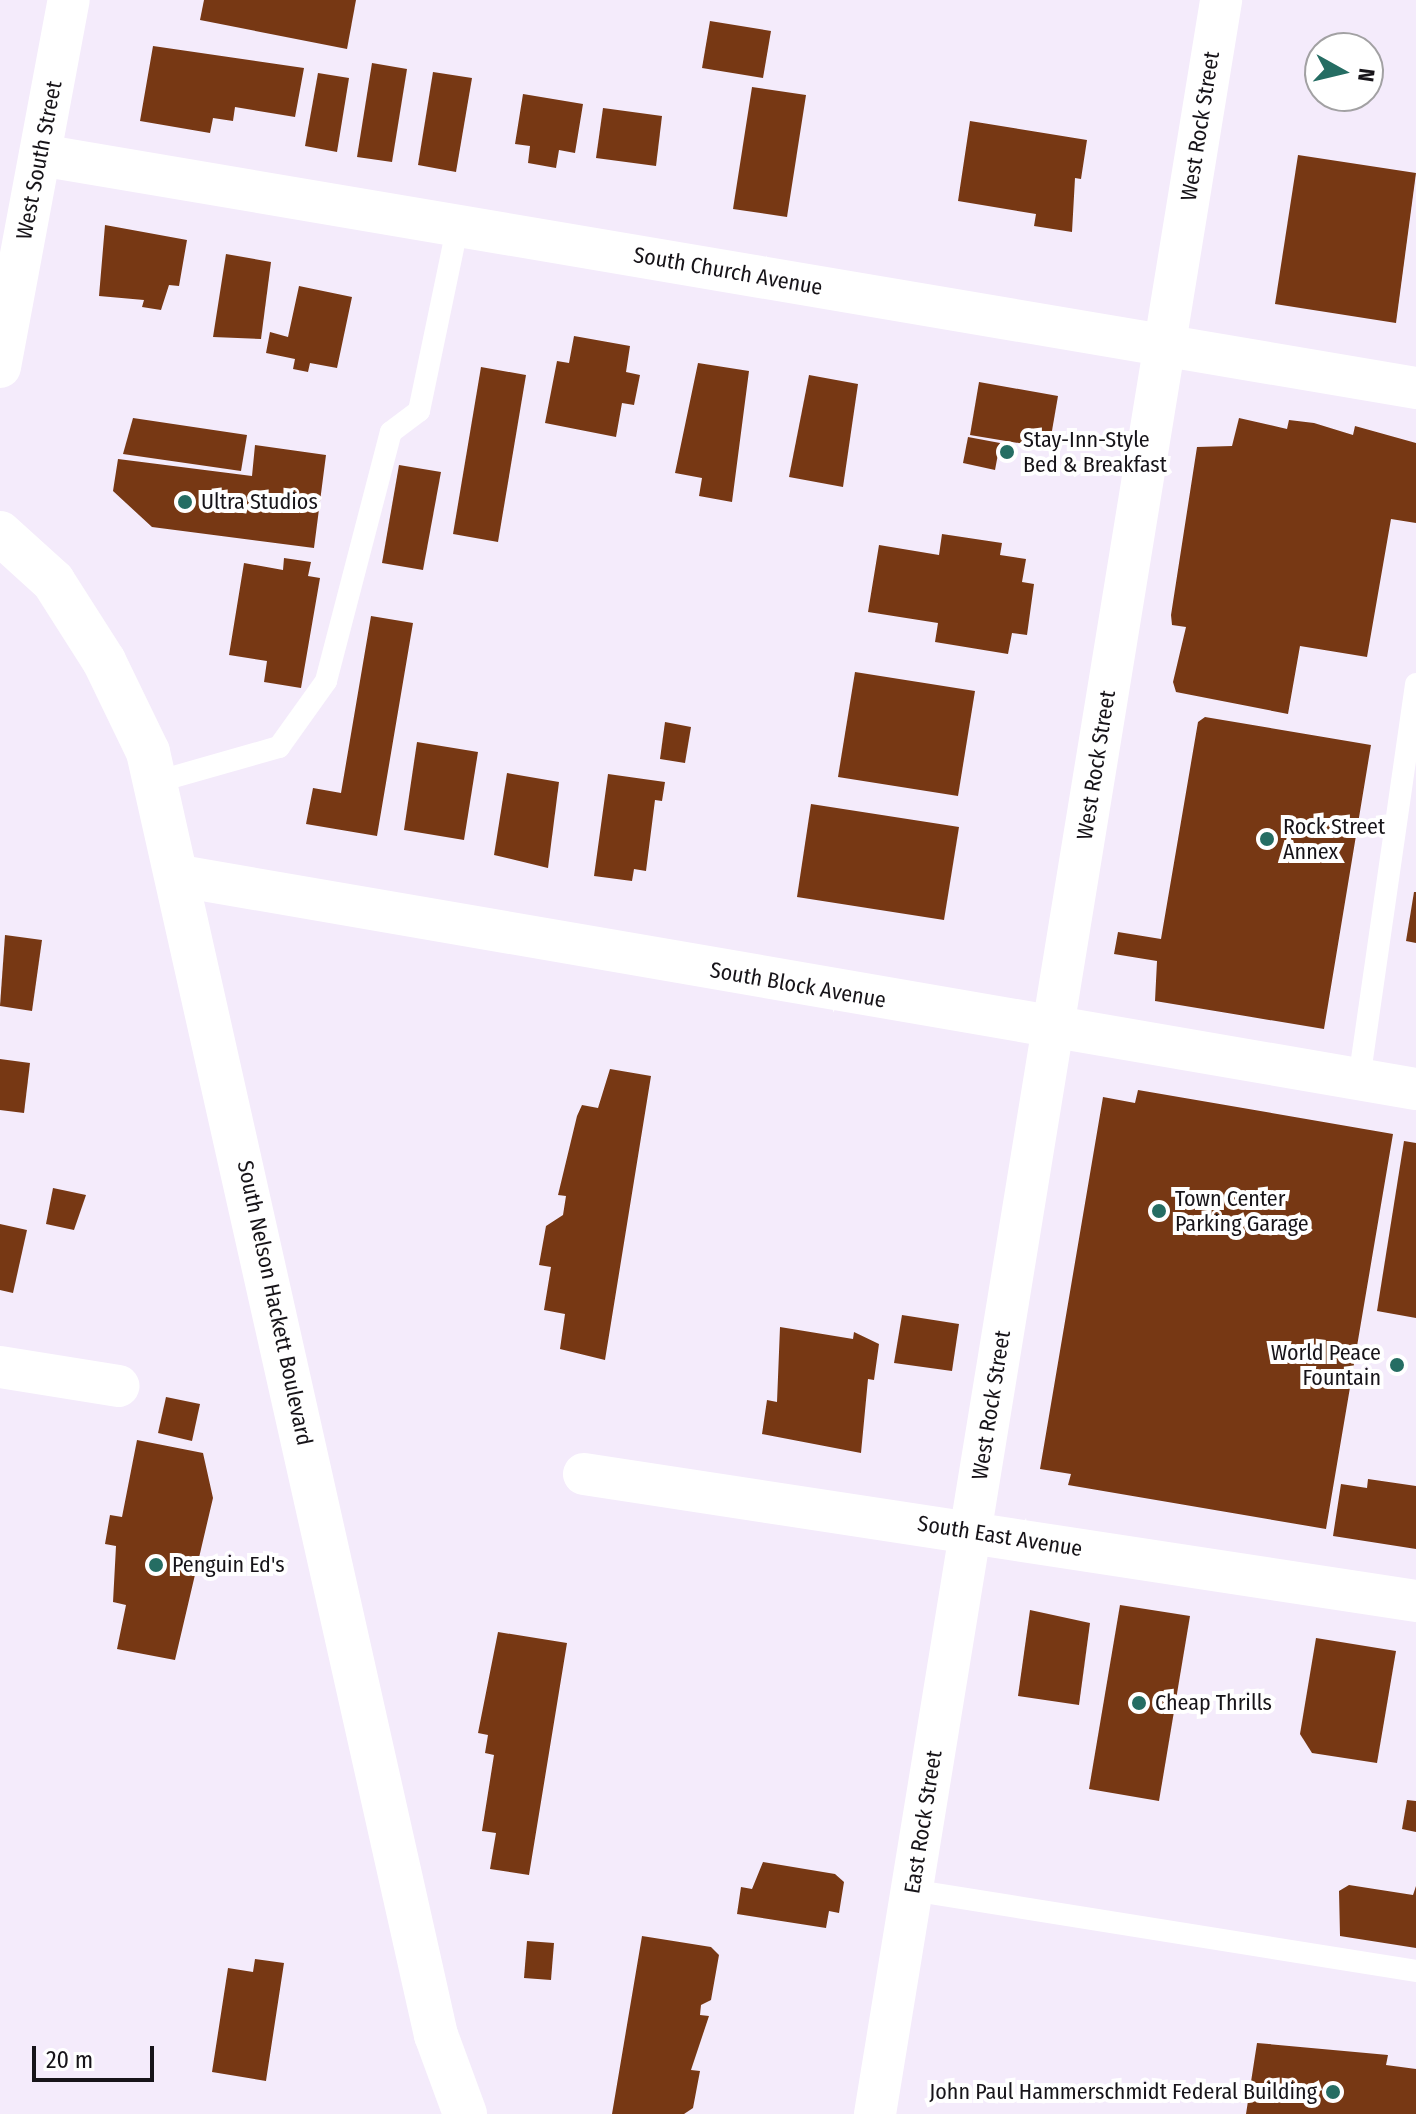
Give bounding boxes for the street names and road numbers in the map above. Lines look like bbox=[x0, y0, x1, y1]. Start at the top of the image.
street label: West Rock Street bbox=[1175, 49, 1225, 203]
street label: West South Street bbox=[11, 78, 67, 242]
street label: South Church Avenue bbox=[631, 241, 825, 301]
street label: West Rock Street bbox=[1071, 688, 1121, 842]
street label: South Block Avenue bbox=[708, 957, 888, 1013]
street label: South Nelson Hackett Boulevard bbox=[232, 1158, 318, 1448]
street label: West Rock Street bbox=[966, 1328, 1016, 1482]
street label: South East Avenue bbox=[916, 1510, 1084, 1562]
street label: East Rock Street bbox=[899, 1749, 947, 1895]

